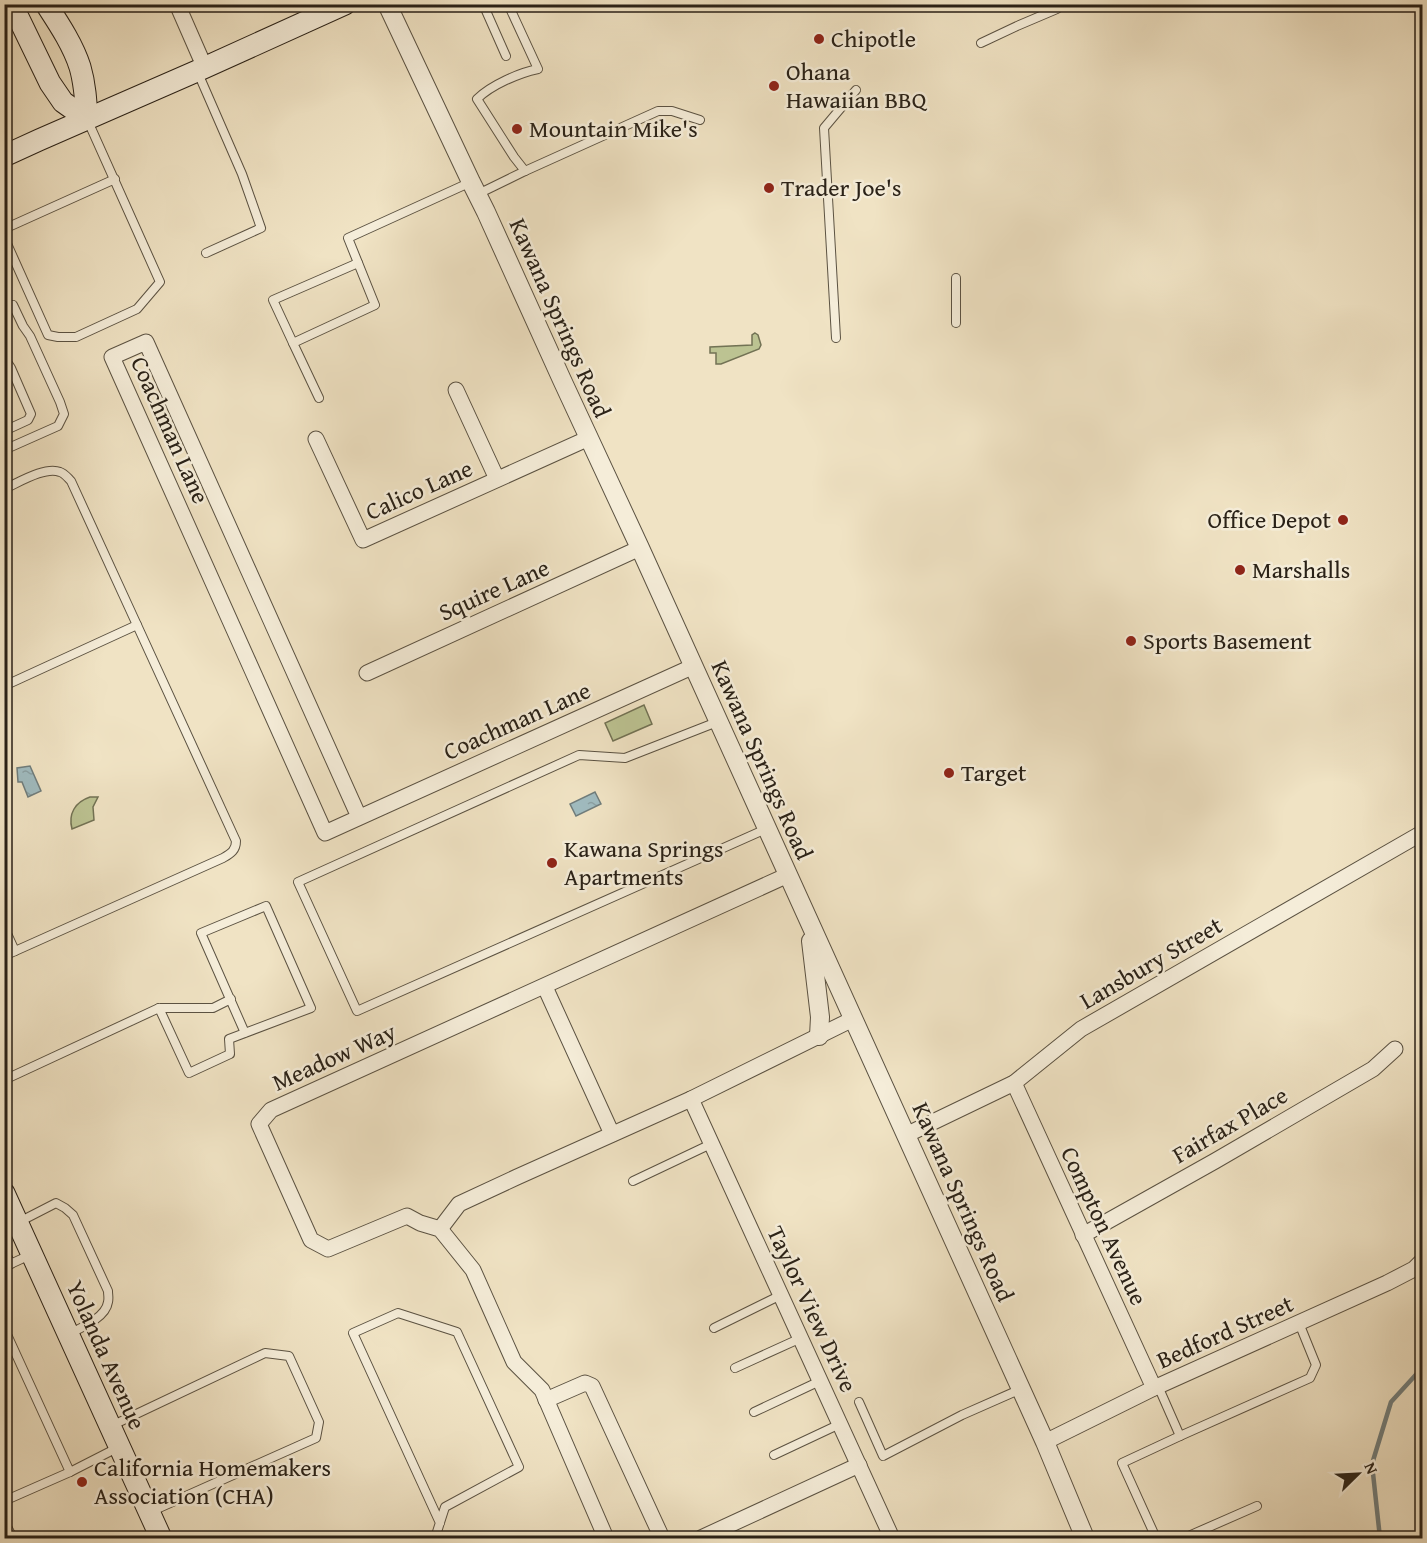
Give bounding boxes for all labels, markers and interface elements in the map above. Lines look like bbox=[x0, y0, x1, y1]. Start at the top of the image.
place label: Chipotle bbox=[831, 21, 916, 56]
marker: Chipotle bbox=[812, 32, 826, 46]
place label: Ohana Hawaiian BBQ bbox=[786, 54, 928, 117]
marker: Ohana Hawaiian BBQ bbox=[767, 79, 781, 93]
place label: Mountain Mike's bbox=[529, 111, 698, 146]
marker: Mountain Mike's bbox=[510, 122, 524, 136]
place label: Trader Joe's bbox=[781, 170, 901, 205]
marker: Trader Joe's bbox=[762, 181, 776, 195]
street label: Kawana Springs Road bbox=[501, 212, 620, 423]
street label: Coachman Lane bbox=[122, 351, 219, 509]
street label: Calico Lane bbox=[360, 450, 478, 529]
place label: Office Depot bbox=[1208, 502, 1332, 537]
marker: Office Depot bbox=[1336, 513, 1350, 527]
street label: Squire Lane bbox=[433, 550, 555, 630]
place label: Marshalls bbox=[1252, 552, 1350, 587]
marker: Marshalls bbox=[1233, 563, 1247, 577]
place label: Sports Basement bbox=[1143, 623, 1312, 658]
marker: Sports Basement bbox=[1124, 634, 1138, 648]
street label: Kawana Springs Road bbox=[703, 654, 822, 865]
street label: Coachman Lane bbox=[438, 672, 596, 769]
place label: Target bbox=[961, 755, 1027, 790]
marker: Target bbox=[942, 766, 956, 780]
place label: Kawana Springs Apartments bbox=[564, 831, 724, 894]
marker: Kawana Springs Apartments bbox=[545, 856, 559, 870]
street label: Lansbury Street bbox=[1073, 907, 1229, 1018]
street label: Meadow Way bbox=[266, 1014, 401, 1099]
street label: Fairfax Place bbox=[1165, 1077, 1294, 1172]
street label: Kawana Springs Road bbox=[904, 1096, 1023, 1307]
street label: Compton Avenue bbox=[1052, 1141, 1156, 1311]
street label: Taylor View Drive bbox=[759, 1220, 866, 1398]
street label: Yolanda Avenue bbox=[58, 1275, 155, 1435]
street label: Bedford Street bbox=[1151, 1286, 1299, 1377]
north arrow bbox=[1328, 1444, 1388, 1504]
place label: California Homemakers Association (CHA) bbox=[94, 1450, 331, 1513]
text: N bbox=[1359, 1458, 1385, 1478]
marker: California Homemakers Association (CHA) bbox=[75, 1475, 89, 1489]

